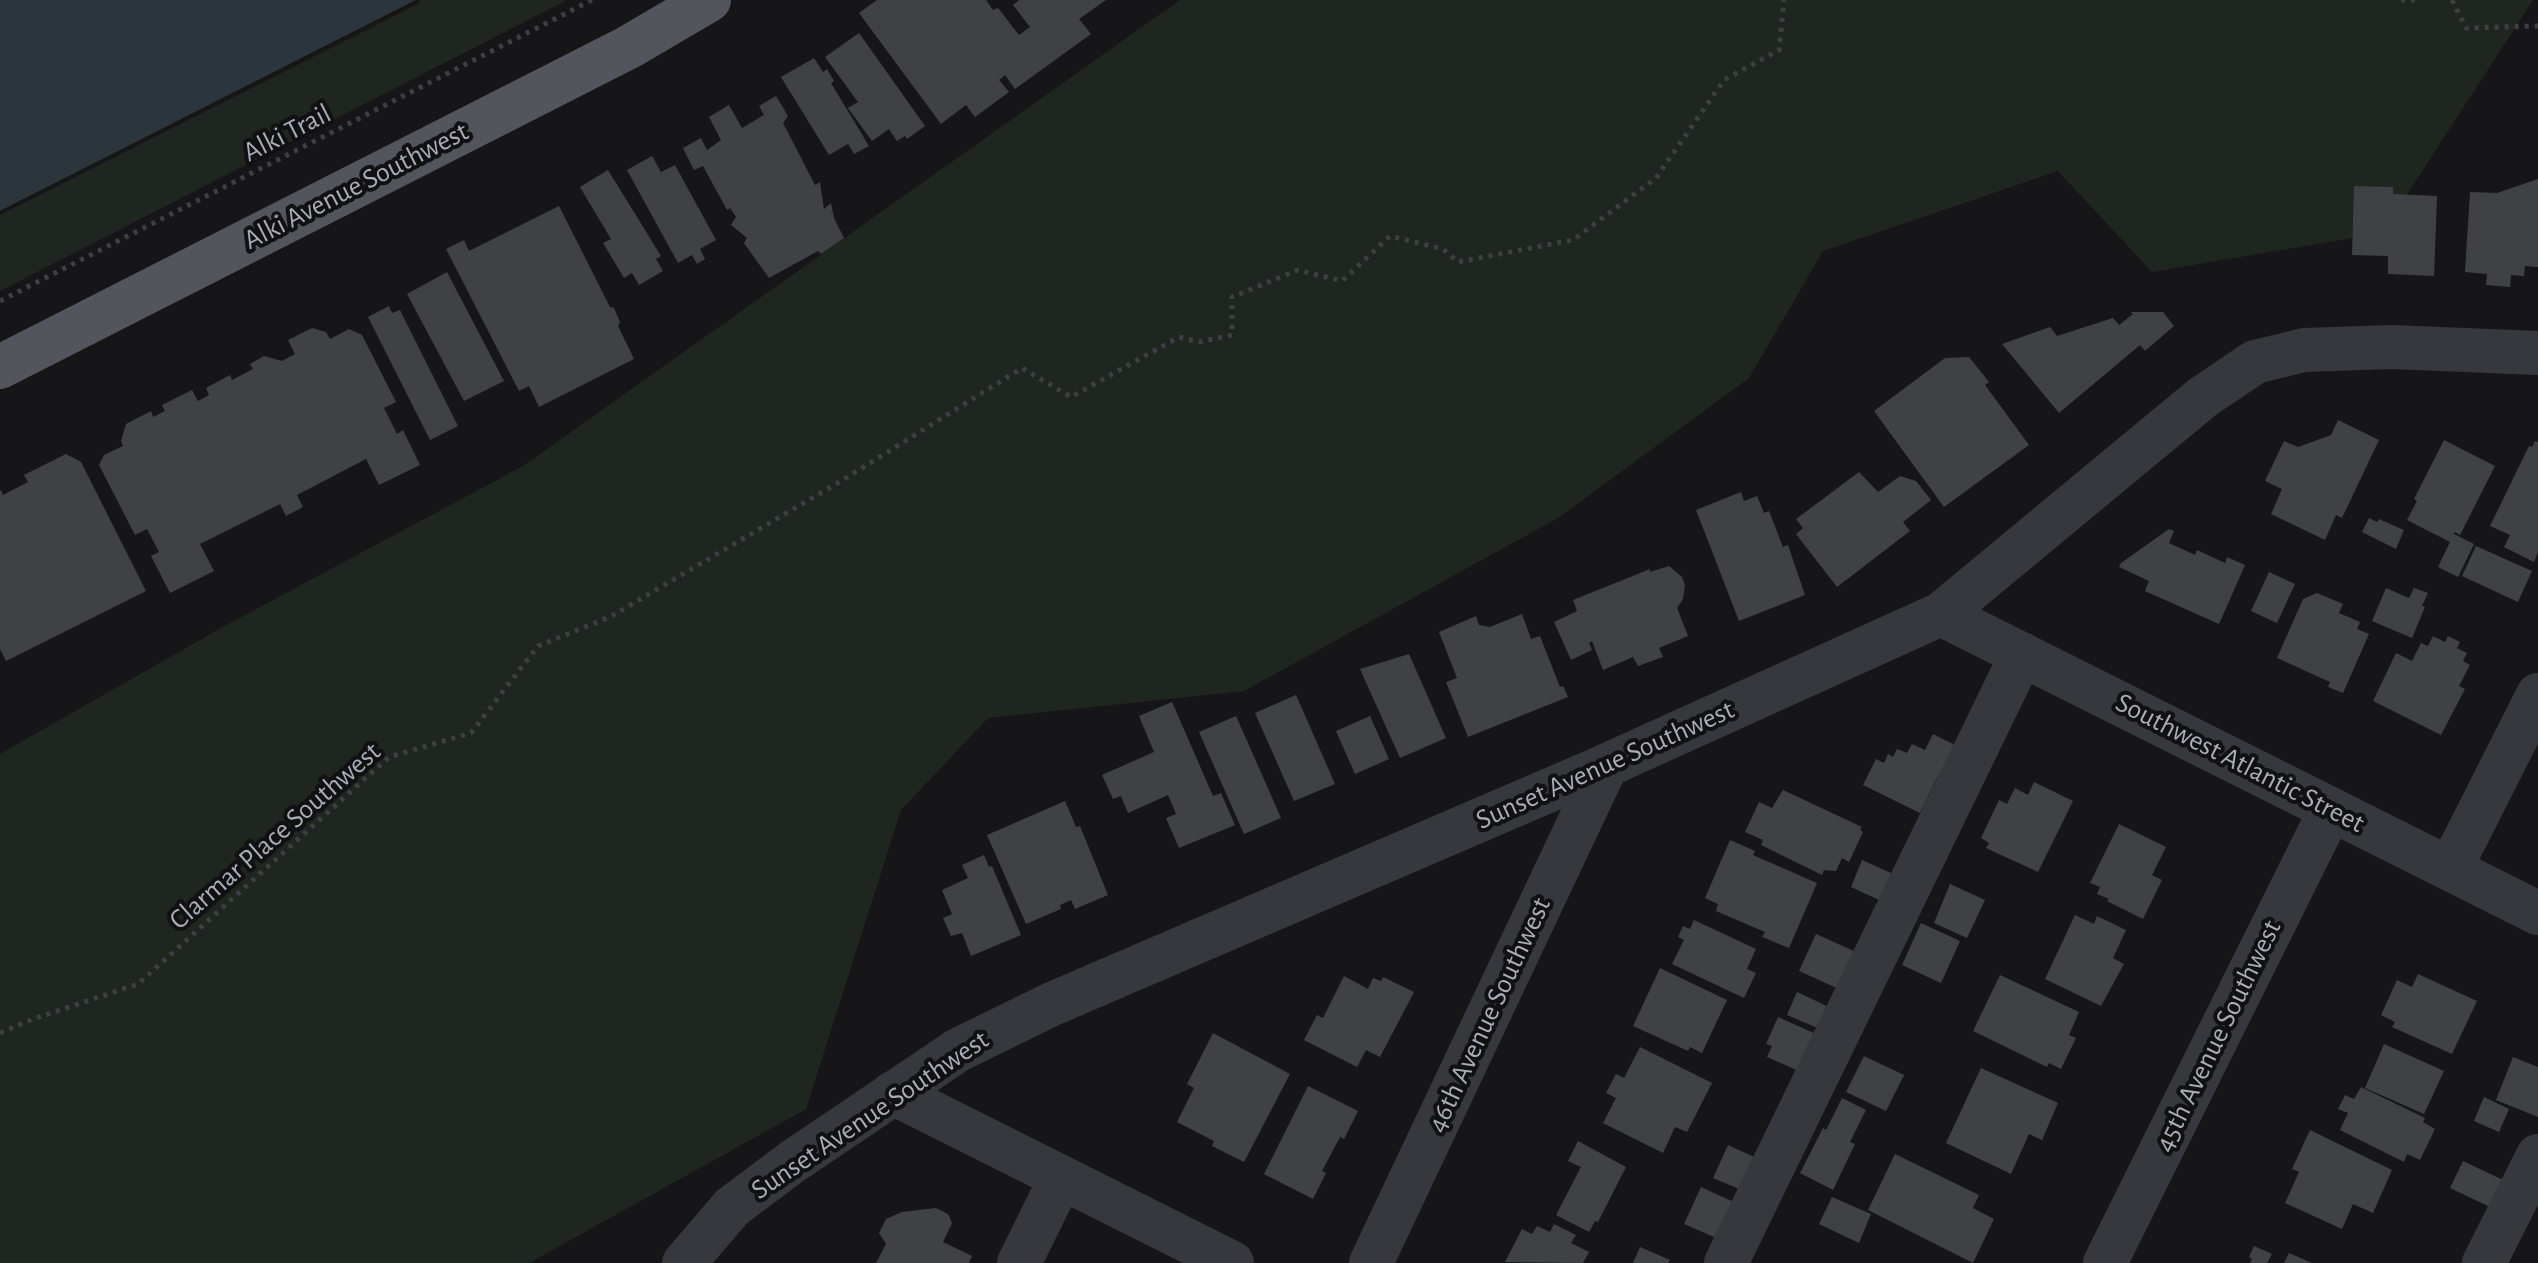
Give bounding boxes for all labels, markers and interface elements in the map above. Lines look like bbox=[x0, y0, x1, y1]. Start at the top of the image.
street label: Alki Trail bbox=[237, 97, 337, 169]
street label: Alki Avenue Southwest bbox=[238, 115, 474, 257]
street label: Southwest Atlantic Street bbox=[2110, 686, 2370, 840]
street label: Sunset Avenue Southwest bbox=[1471, 693, 1739, 837]
street label: Clarmar Place Southwest bbox=[163, 735, 387, 937]
street label: 46th Avenue Southwest bbox=[1420, 892, 1558, 1138]
street label: 45th Avenue Southwest bbox=[2147, 915, 2289, 1157]
street label: Sunset Avenue Southwest bbox=[745, 1023, 995, 1207]

